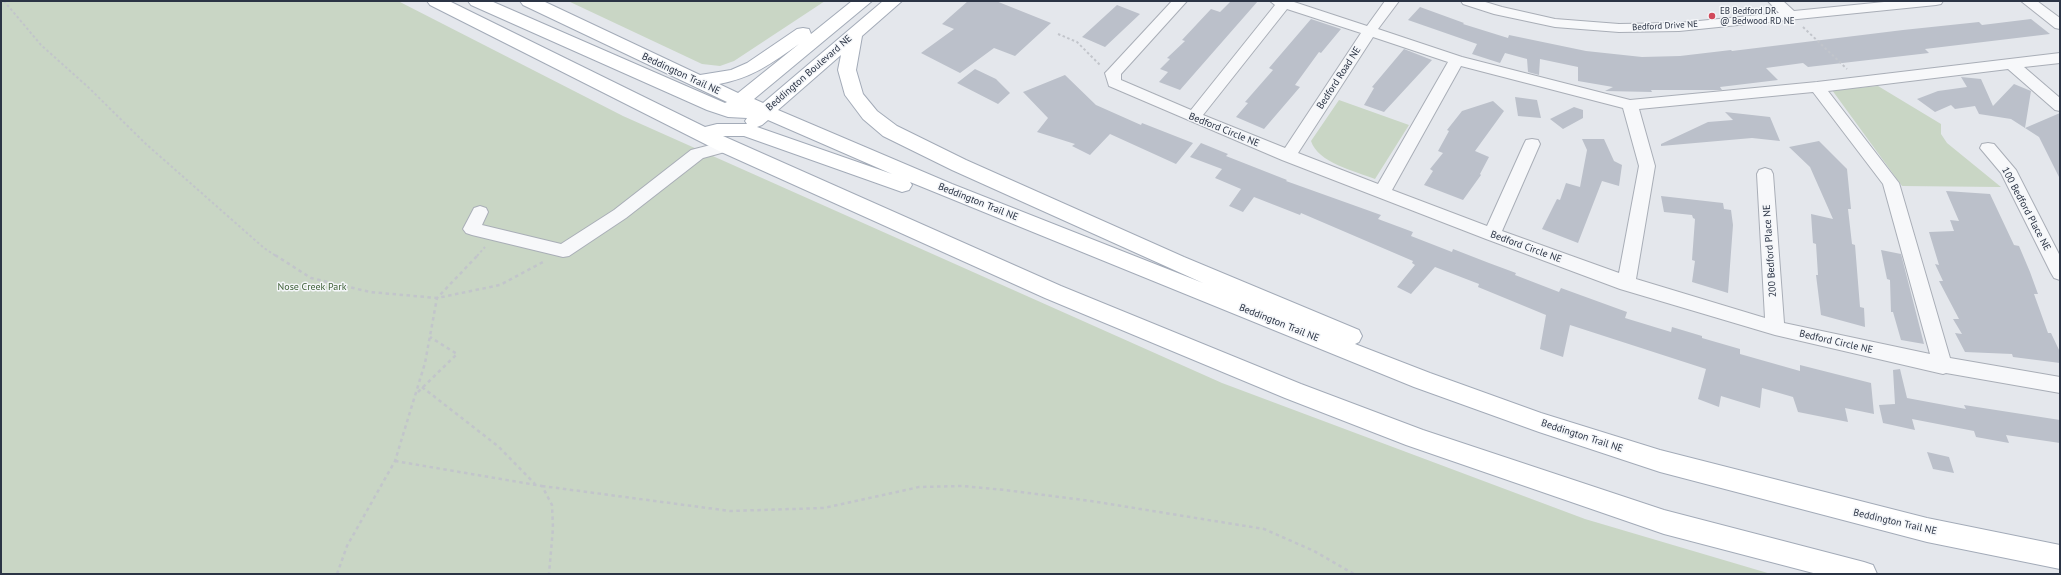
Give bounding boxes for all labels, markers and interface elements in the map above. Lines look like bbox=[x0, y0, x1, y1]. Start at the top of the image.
place label: EB Bedford DR @ Bedwood RD NE bbox=[1720, 6, 1795, 27]
marker: EB Bedford DR @ Bedwood RD NE bbox=[1707, 11, 1717, 21]
street label: Bedford Drive NE bbox=[1632, 19, 1698, 33]
street label: Beddington Boulevard NE bbox=[764, 32, 854, 114]
street label: Bedford Road NE bbox=[1314, 44, 1364, 112]
street label: Beddington Trail NE bbox=[640, 51, 722, 97]
street label: Bedford Circle NE bbox=[1187, 110, 1261, 150]
street label: 100 Bedford Place NE bbox=[1999, 165, 2053, 253]
street label: Beddington Trail NE bbox=[936, 180, 1020, 224]
street label: 200 Bedford Place NE bbox=[1761, 204, 1779, 298]
street label: Bedford Circle NE bbox=[1489, 228, 1563, 266]
park label: Nose Creek Park bbox=[278, 281, 346, 293]
street label: Beddington Trail NE bbox=[1237, 301, 1321, 345]
street label: Bedford Circle NE bbox=[1798, 328, 1874, 356]
street label: Beddington Trail NE bbox=[1540, 417, 1624, 455]
street label: Beddington Trail NE bbox=[1852, 507, 1938, 537]

